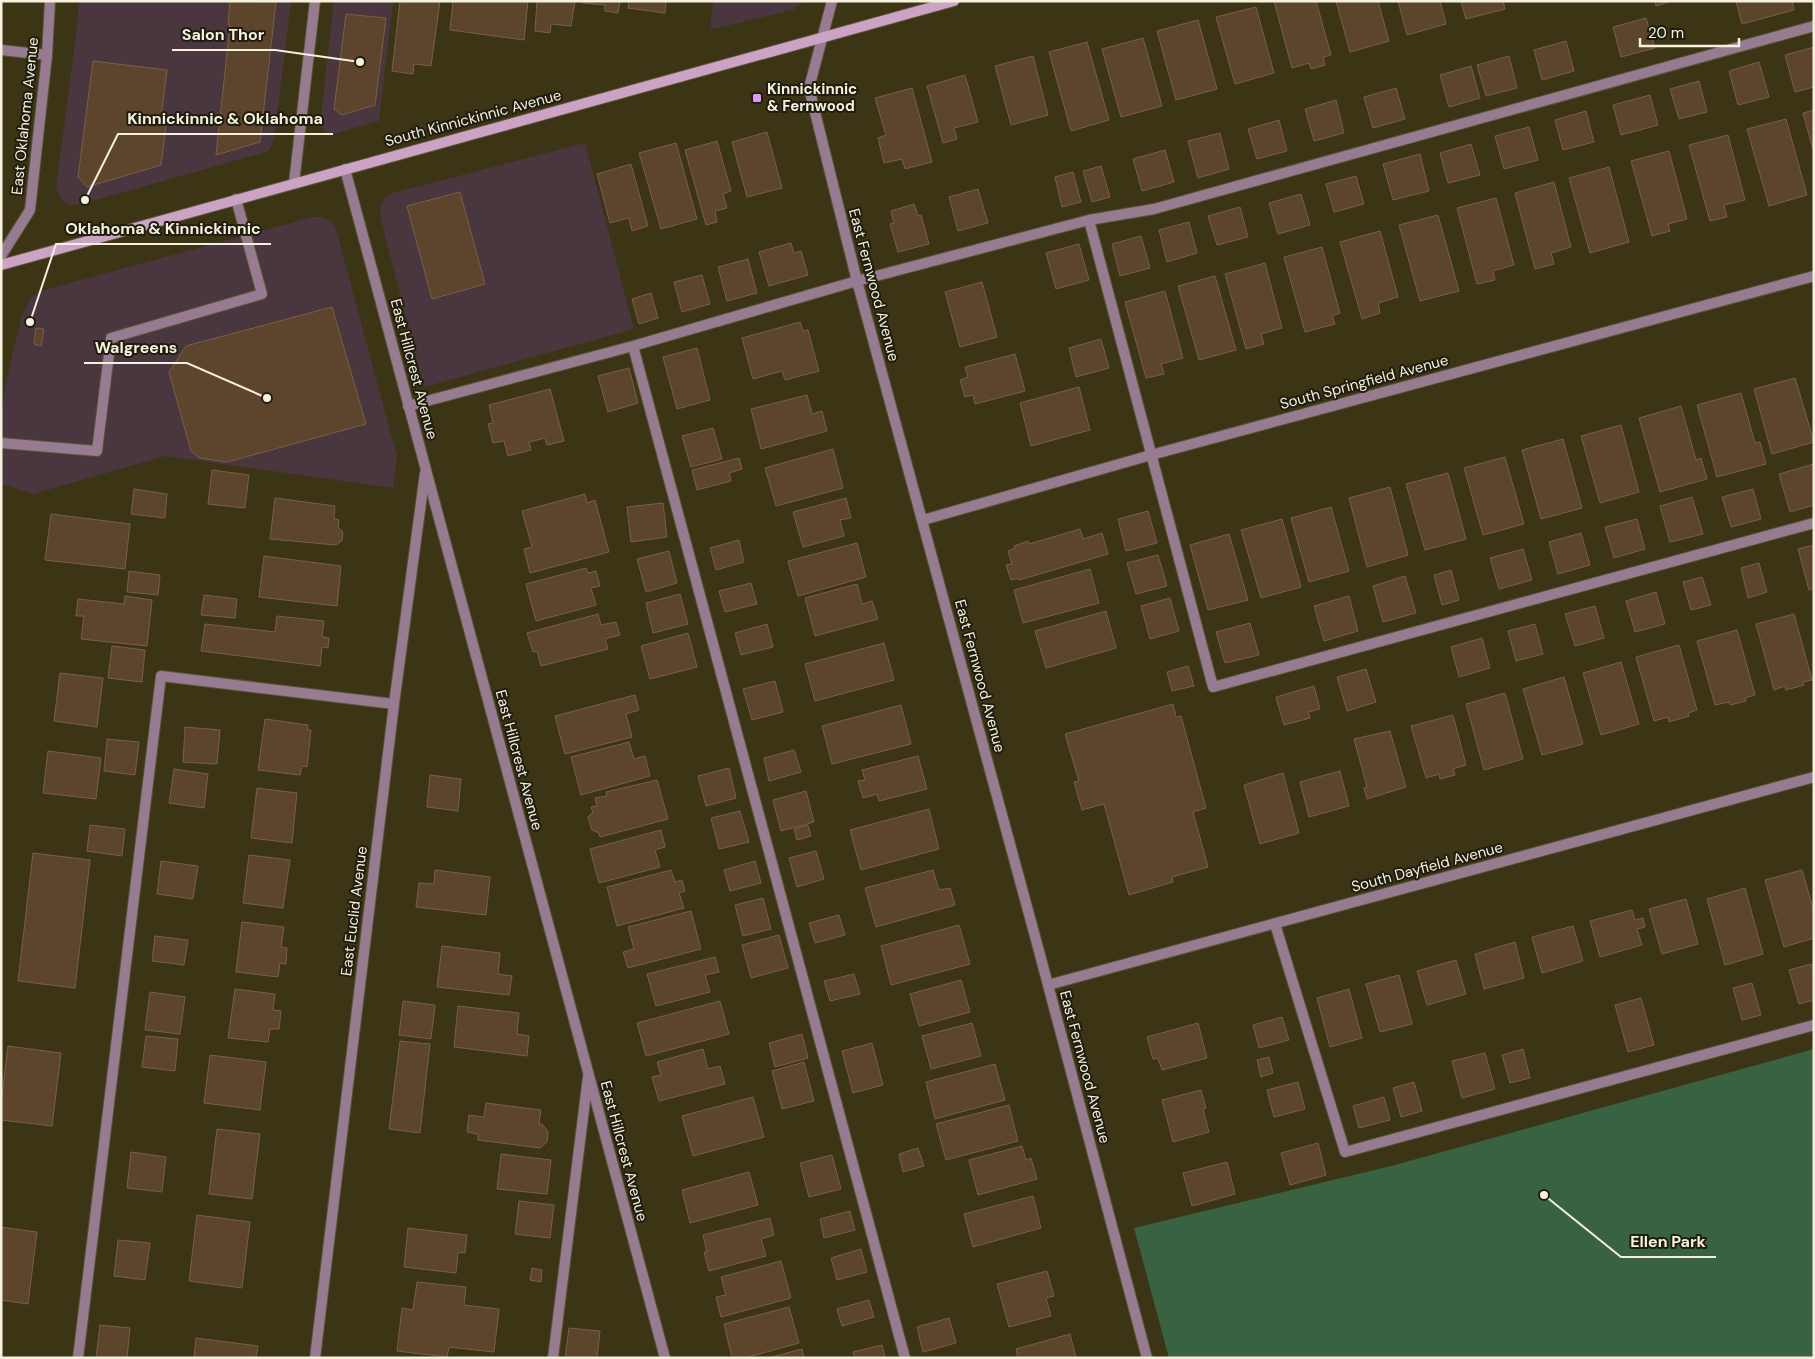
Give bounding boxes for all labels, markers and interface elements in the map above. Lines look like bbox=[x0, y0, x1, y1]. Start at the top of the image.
scale bar bbox=[1640, 15, 1739, 47]
callout: Salon Thor bbox=[172, 19, 275, 50]
text: 20 m bbox=[1648, 23, 1684, 43]
text: Salon Thor bbox=[182, 24, 265, 45]
street label: East Oklahoma Avenue bbox=[7, 36, 43, 196]
place label: Kinnickinnic & Fernwood bbox=[767, 79, 857, 116]
street label: South Kinnickinnic Avenue bbox=[383, 85, 563, 151]
marker: Kinnickinnic & Fernwood bbox=[751, 92, 763, 104]
callout: Kinnickinnic & Oklahoma bbox=[118, 103, 333, 134]
text: Kinnickinnic & Oklahoma bbox=[127, 108, 323, 129]
street label: East Fernwood Avenue bbox=[844, 206, 904, 364]
callout: Oklahoma & Kinnickinnic bbox=[56, 213, 271, 244]
text: Oklahoma & Kinnickinnic bbox=[65, 218, 261, 239]
street label: East Hillcrest Avenue bbox=[386, 297, 442, 441]
callout: Walgreens bbox=[84, 332, 187, 363]
text: Walgreens bbox=[95, 337, 177, 358]
street label: South Springfield Avenue bbox=[1278, 350, 1450, 414]
street label: East Fernwood Avenue bbox=[950, 597, 1010, 755]
street label: East Hillcrest Avenue bbox=[491, 688, 547, 832]
street label: South Dayfield Avenue bbox=[1349, 837, 1505, 897]
street label: East Euclid Avenue bbox=[336, 845, 372, 977]
street label: East Fernwood Avenue bbox=[1055, 988, 1115, 1146]
street label: East Hillcrest Avenue bbox=[596, 1079, 652, 1223]
callout: Ellen Park bbox=[1621, 1226, 1716, 1257]
text: Ellen Park bbox=[1630, 1231, 1707, 1252]

